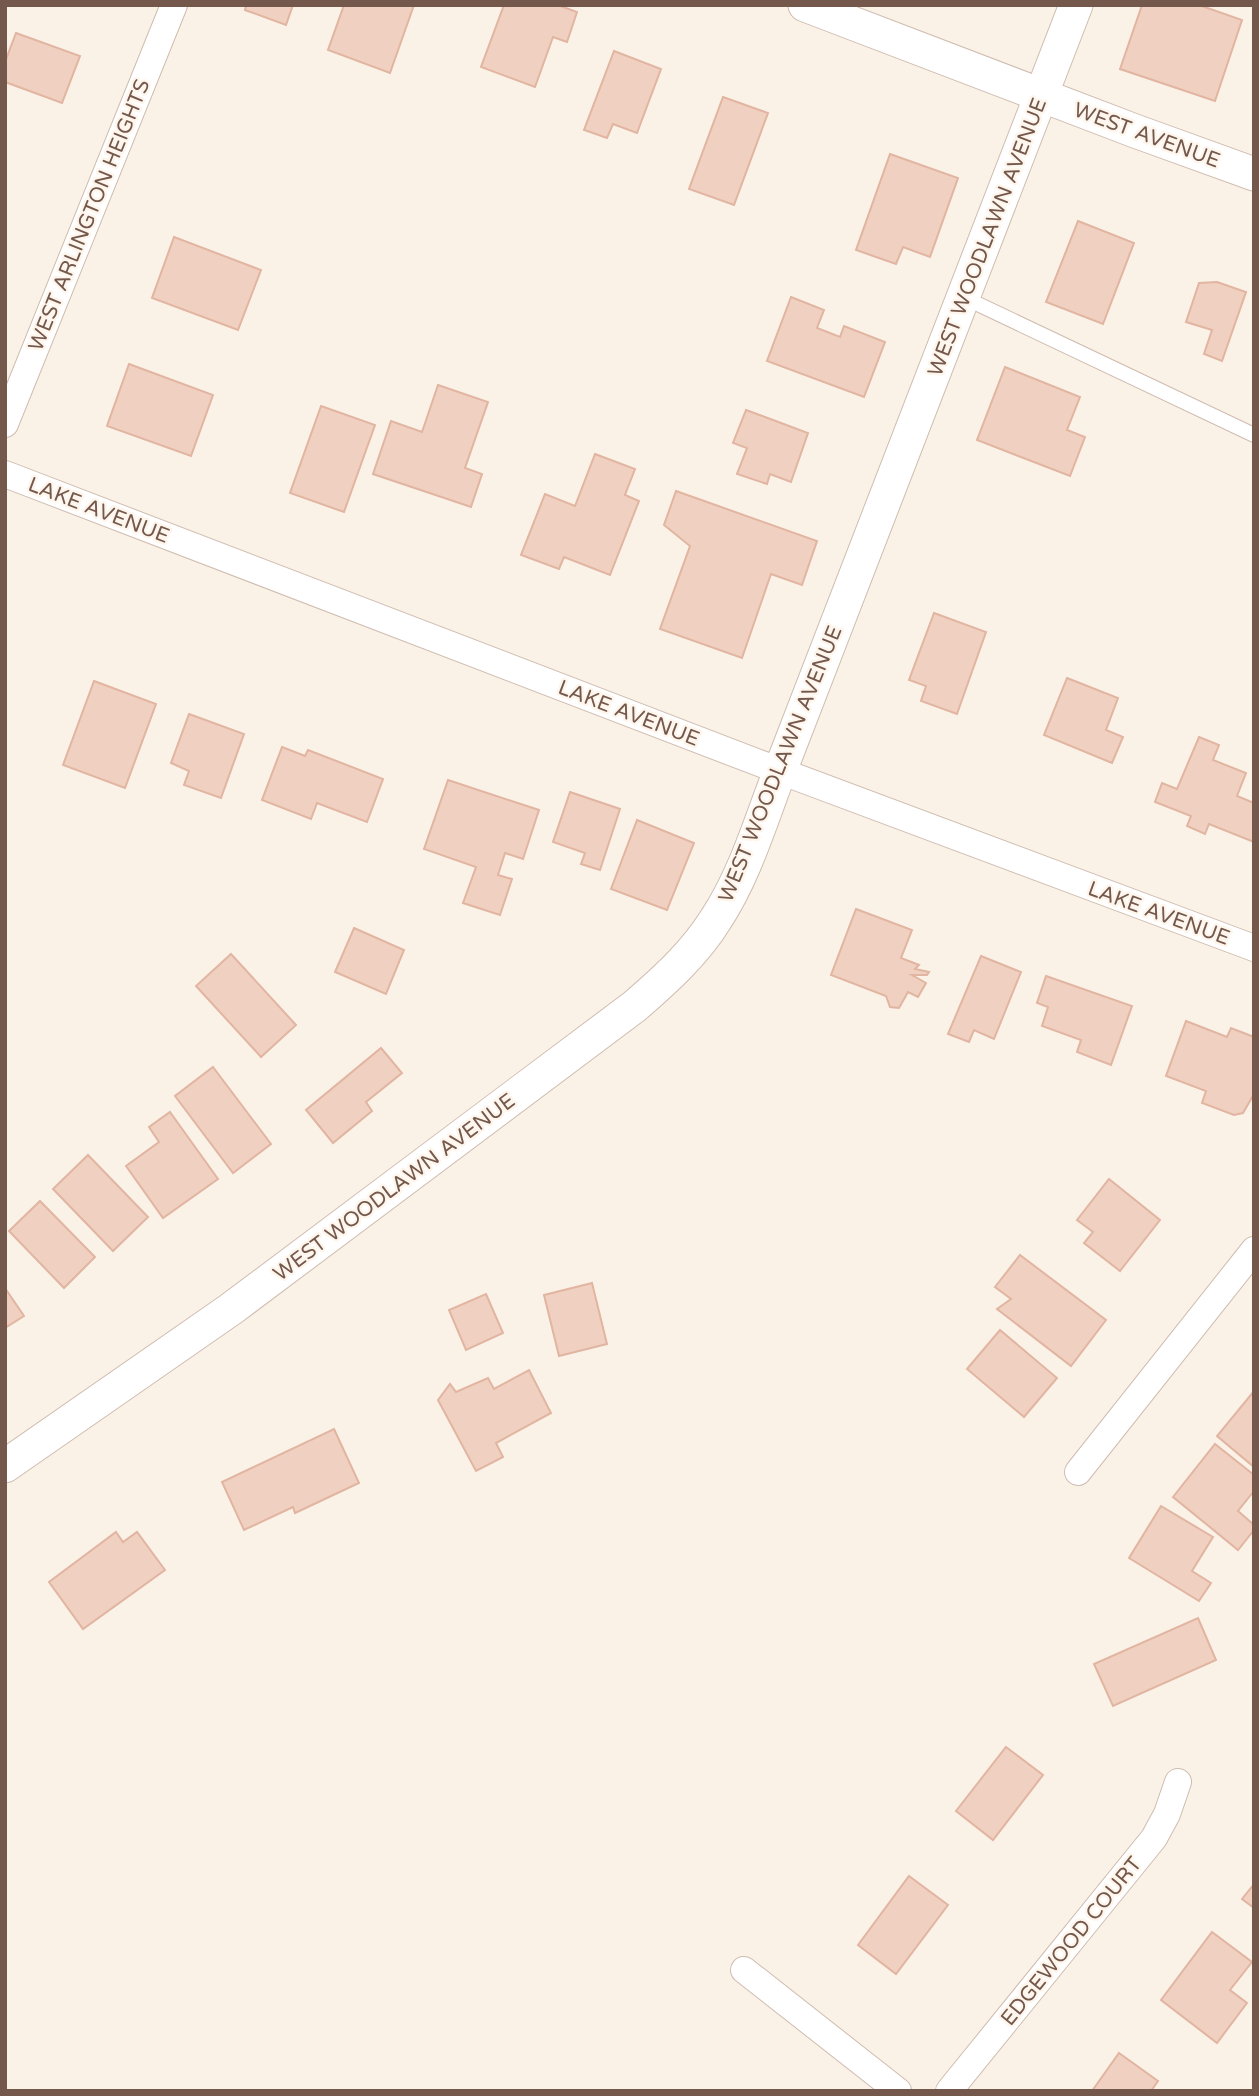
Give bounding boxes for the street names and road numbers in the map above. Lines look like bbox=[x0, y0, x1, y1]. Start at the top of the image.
street label: WEST ARLINGTON HEIGHTS bbox=[23, 76, 156, 355]
street label: WEST WOODLAWN AVENUE bbox=[923, 95, 1052, 380]
street label: WEST AVENUE bbox=[1070, 97, 1223, 174]
street label: LAKE AVENUE bbox=[25, 472, 173, 549]
street label: WEST WOODLAWN AVENUE bbox=[713, 622, 847, 906]
street label: LAKE AVENUE bbox=[555, 675, 703, 752]
street label: LAKE AVENUE bbox=[1084, 876, 1233, 951]
street label: WEST WOODLAWN AVENUE bbox=[269, 1088, 520, 1286]
street label: EDGEWOOD COURT bbox=[996, 1852, 1147, 2031]

